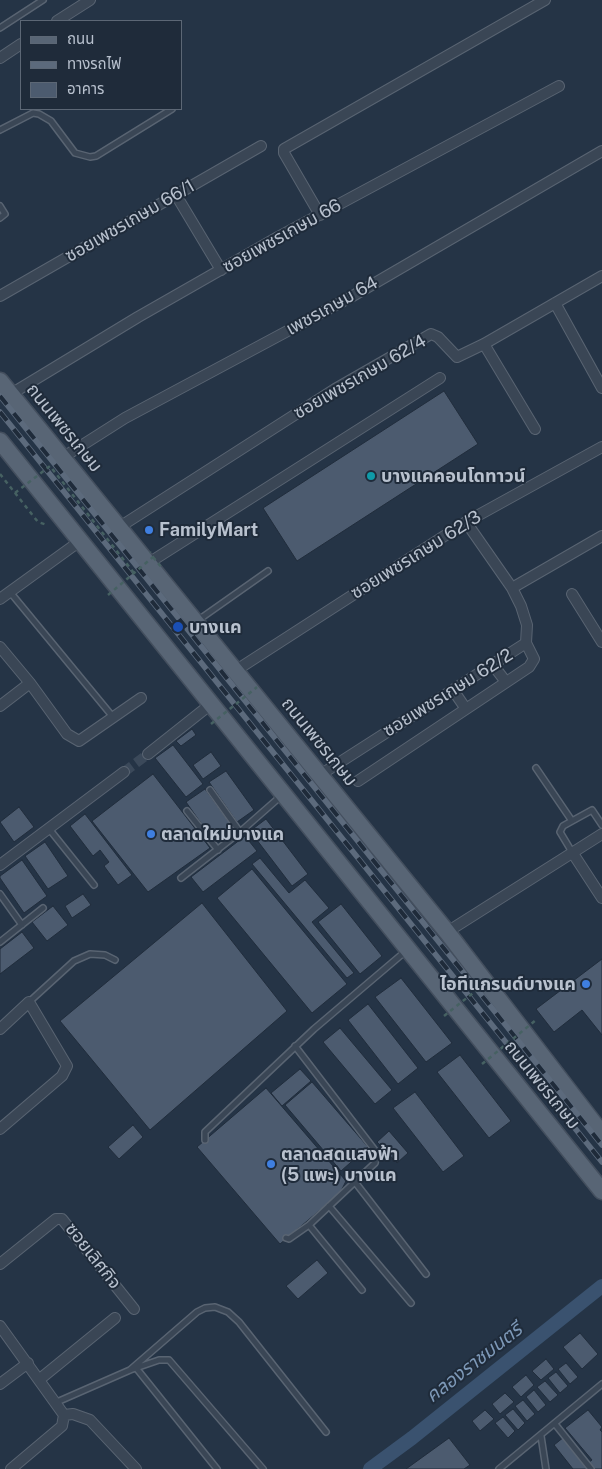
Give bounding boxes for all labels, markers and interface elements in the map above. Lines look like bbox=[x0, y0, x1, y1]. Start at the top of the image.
legend bbox=[20, 20, 182, 110]
text: ถนน bbox=[67, 30, 94, 47]
text: ทางรถไฟ bbox=[67, 55, 121, 72]
text: อาคาร bbox=[67, 80, 104, 97]
street label: ซอยเพชรเกษม 66/1 bbox=[61, 175, 199, 267]
street label: ซอยเพชรเกษม 66 bbox=[219, 194, 345, 278]
street label: เพชรเกษม 64 bbox=[282, 272, 382, 340]
street label: ซอยเพชรเกษม 62/4 bbox=[290, 330, 430, 424]
street label: ถนนเพชรเกษม bbox=[22, 379, 106, 477]
place label: บางแคคอนโดทาวน์ bbox=[381, 465, 525, 487]
marker: บางแคคอนโดทาวน์ bbox=[365, 470, 377, 482]
street label: ซอยเพชรเกษม 62/3 bbox=[347, 506, 485, 604]
place label: FamilyMart bbox=[159, 519, 258, 541]
marker: FamilyMart bbox=[143, 524, 155, 536]
place label: บางแค bbox=[189, 616, 242, 638]
marker: บางแค bbox=[171, 620, 185, 634]
street label: ซอยเพชรเกษม 62/2 bbox=[379, 644, 517, 742]
street label: ถนนเพชรเกษม bbox=[277, 693, 361, 791]
place label: ตลาดใหม่บางแค bbox=[161, 823, 284, 845]
marker: ตลาดใหม่บางแค bbox=[145, 828, 157, 840]
place label: ไอทีแกรนด์บางแค bbox=[440, 973, 576, 995]
marker: ไอทีแกรนด์บางแค bbox=[580, 978, 592, 990]
street label: ถนนเพชรเกษม bbox=[500, 1036, 584, 1134]
place label: ตลาดสดแสงฟ้า (5 แพะ) บางแค bbox=[281, 1143, 398, 1186]
marker: ตลาดสดแสงฟ้า (5 แพะ) บางแค bbox=[265, 1158, 277, 1170]
street label: ซอยเลิศกิจ bbox=[60, 1219, 126, 1293]
water label: คลองราชมนตรี bbox=[421, 1318, 527, 1408]

